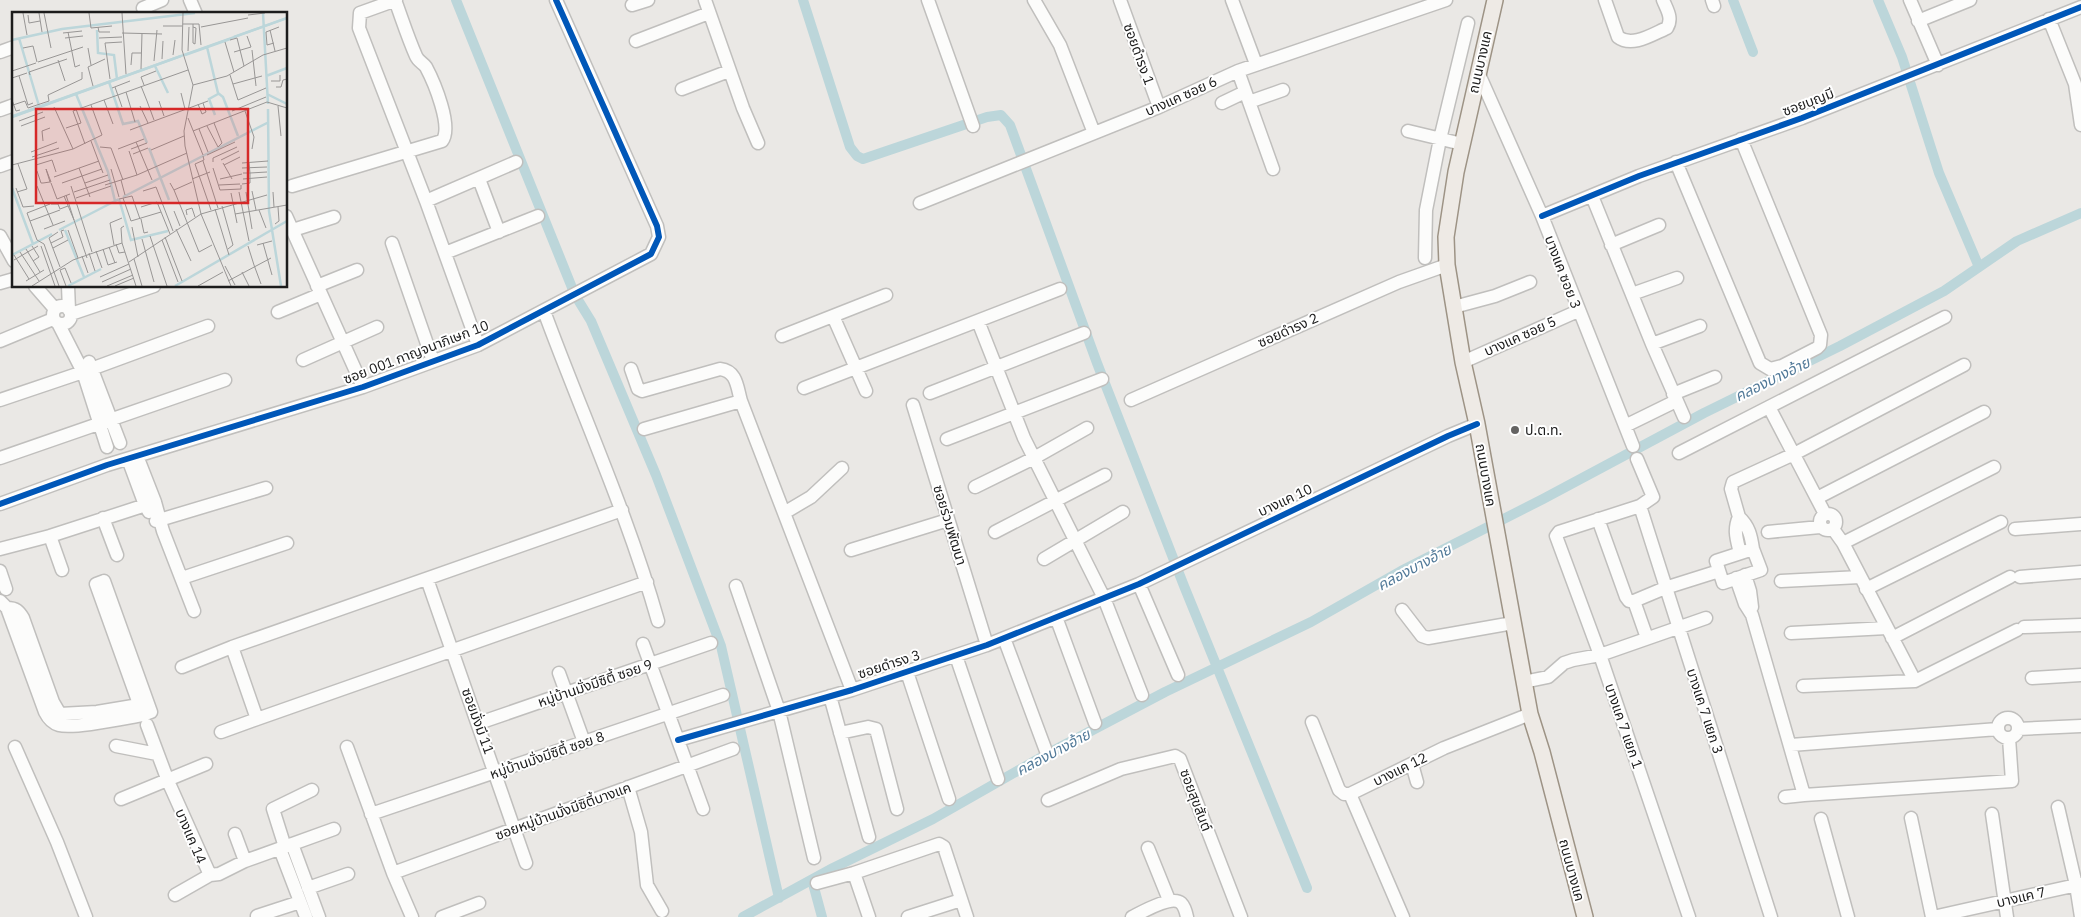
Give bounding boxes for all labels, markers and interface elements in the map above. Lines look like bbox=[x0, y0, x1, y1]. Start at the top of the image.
inset map bbox=[12, 12, 288, 288]
street label: ซอยดำรง 1 bbox=[1120, 21, 1158, 87]
street label: ถนนบางแค bbox=[1464, 29, 1496, 95]
street label: บางแค ซอย 6 bbox=[1142, 72, 1220, 120]
street label: ซอยบุญมี bbox=[1780, 84, 1836, 120]
street label: บางแค ซอย 3 bbox=[1541, 233, 1585, 311]
street label: ซอยดำรง 2 bbox=[1255, 309, 1321, 351]
street label: บางแค ซอย 5 bbox=[1481, 312, 1559, 360]
street label: ซอย 001 กาญจนาภิเษก 10 bbox=[341, 316, 491, 388]
water label: คลองบางอ้าย bbox=[1731, 352, 1814, 405]
place label: ป.ต.ท. bbox=[1525, 421, 1562, 439]
marker: ป.ต.ท. bbox=[1509, 424, 1521, 436]
street label: ถนนบางแค bbox=[1472, 442, 1500, 508]
street label: บางแค 10 bbox=[1255, 480, 1315, 520]
street label: ซอยร่วมพัฒนา bbox=[929, 483, 971, 567]
water label: คลองบางอ้าย bbox=[1374, 539, 1455, 594]
street label: ซอยดำรง 3 bbox=[856, 645, 922, 683]
street label: หมู่บ้านมั่งมีซิตี้ ซอย 9 bbox=[535, 654, 655, 711]
street label: บางแค 7 แยก 3 bbox=[1683, 666, 1727, 756]
street label: บางแค 7 แยก 1 bbox=[1601, 681, 1647, 771]
street label: ซอยมั่งมี 11 bbox=[458, 685, 498, 756]
water label: คลองบางอ้าย bbox=[1013, 724, 1094, 779]
street label: หมู่บ้านมั่งมีซิตี้ ซอย 8 bbox=[487, 726, 607, 783]
street label: บางแค 12 bbox=[1370, 748, 1430, 790]
street label: ซอยสุขสันต์ bbox=[1176, 766, 1216, 834]
street label: ซอยหมู่บ้านมั่งมีซิตี้บางแค bbox=[492, 777, 633, 844]
street label: บางแค 14 bbox=[171, 806, 211, 866]
street label: ถนนบางแค bbox=[1555, 837, 1589, 903]
street label: บางแค 7 bbox=[1995, 883, 2047, 911]

